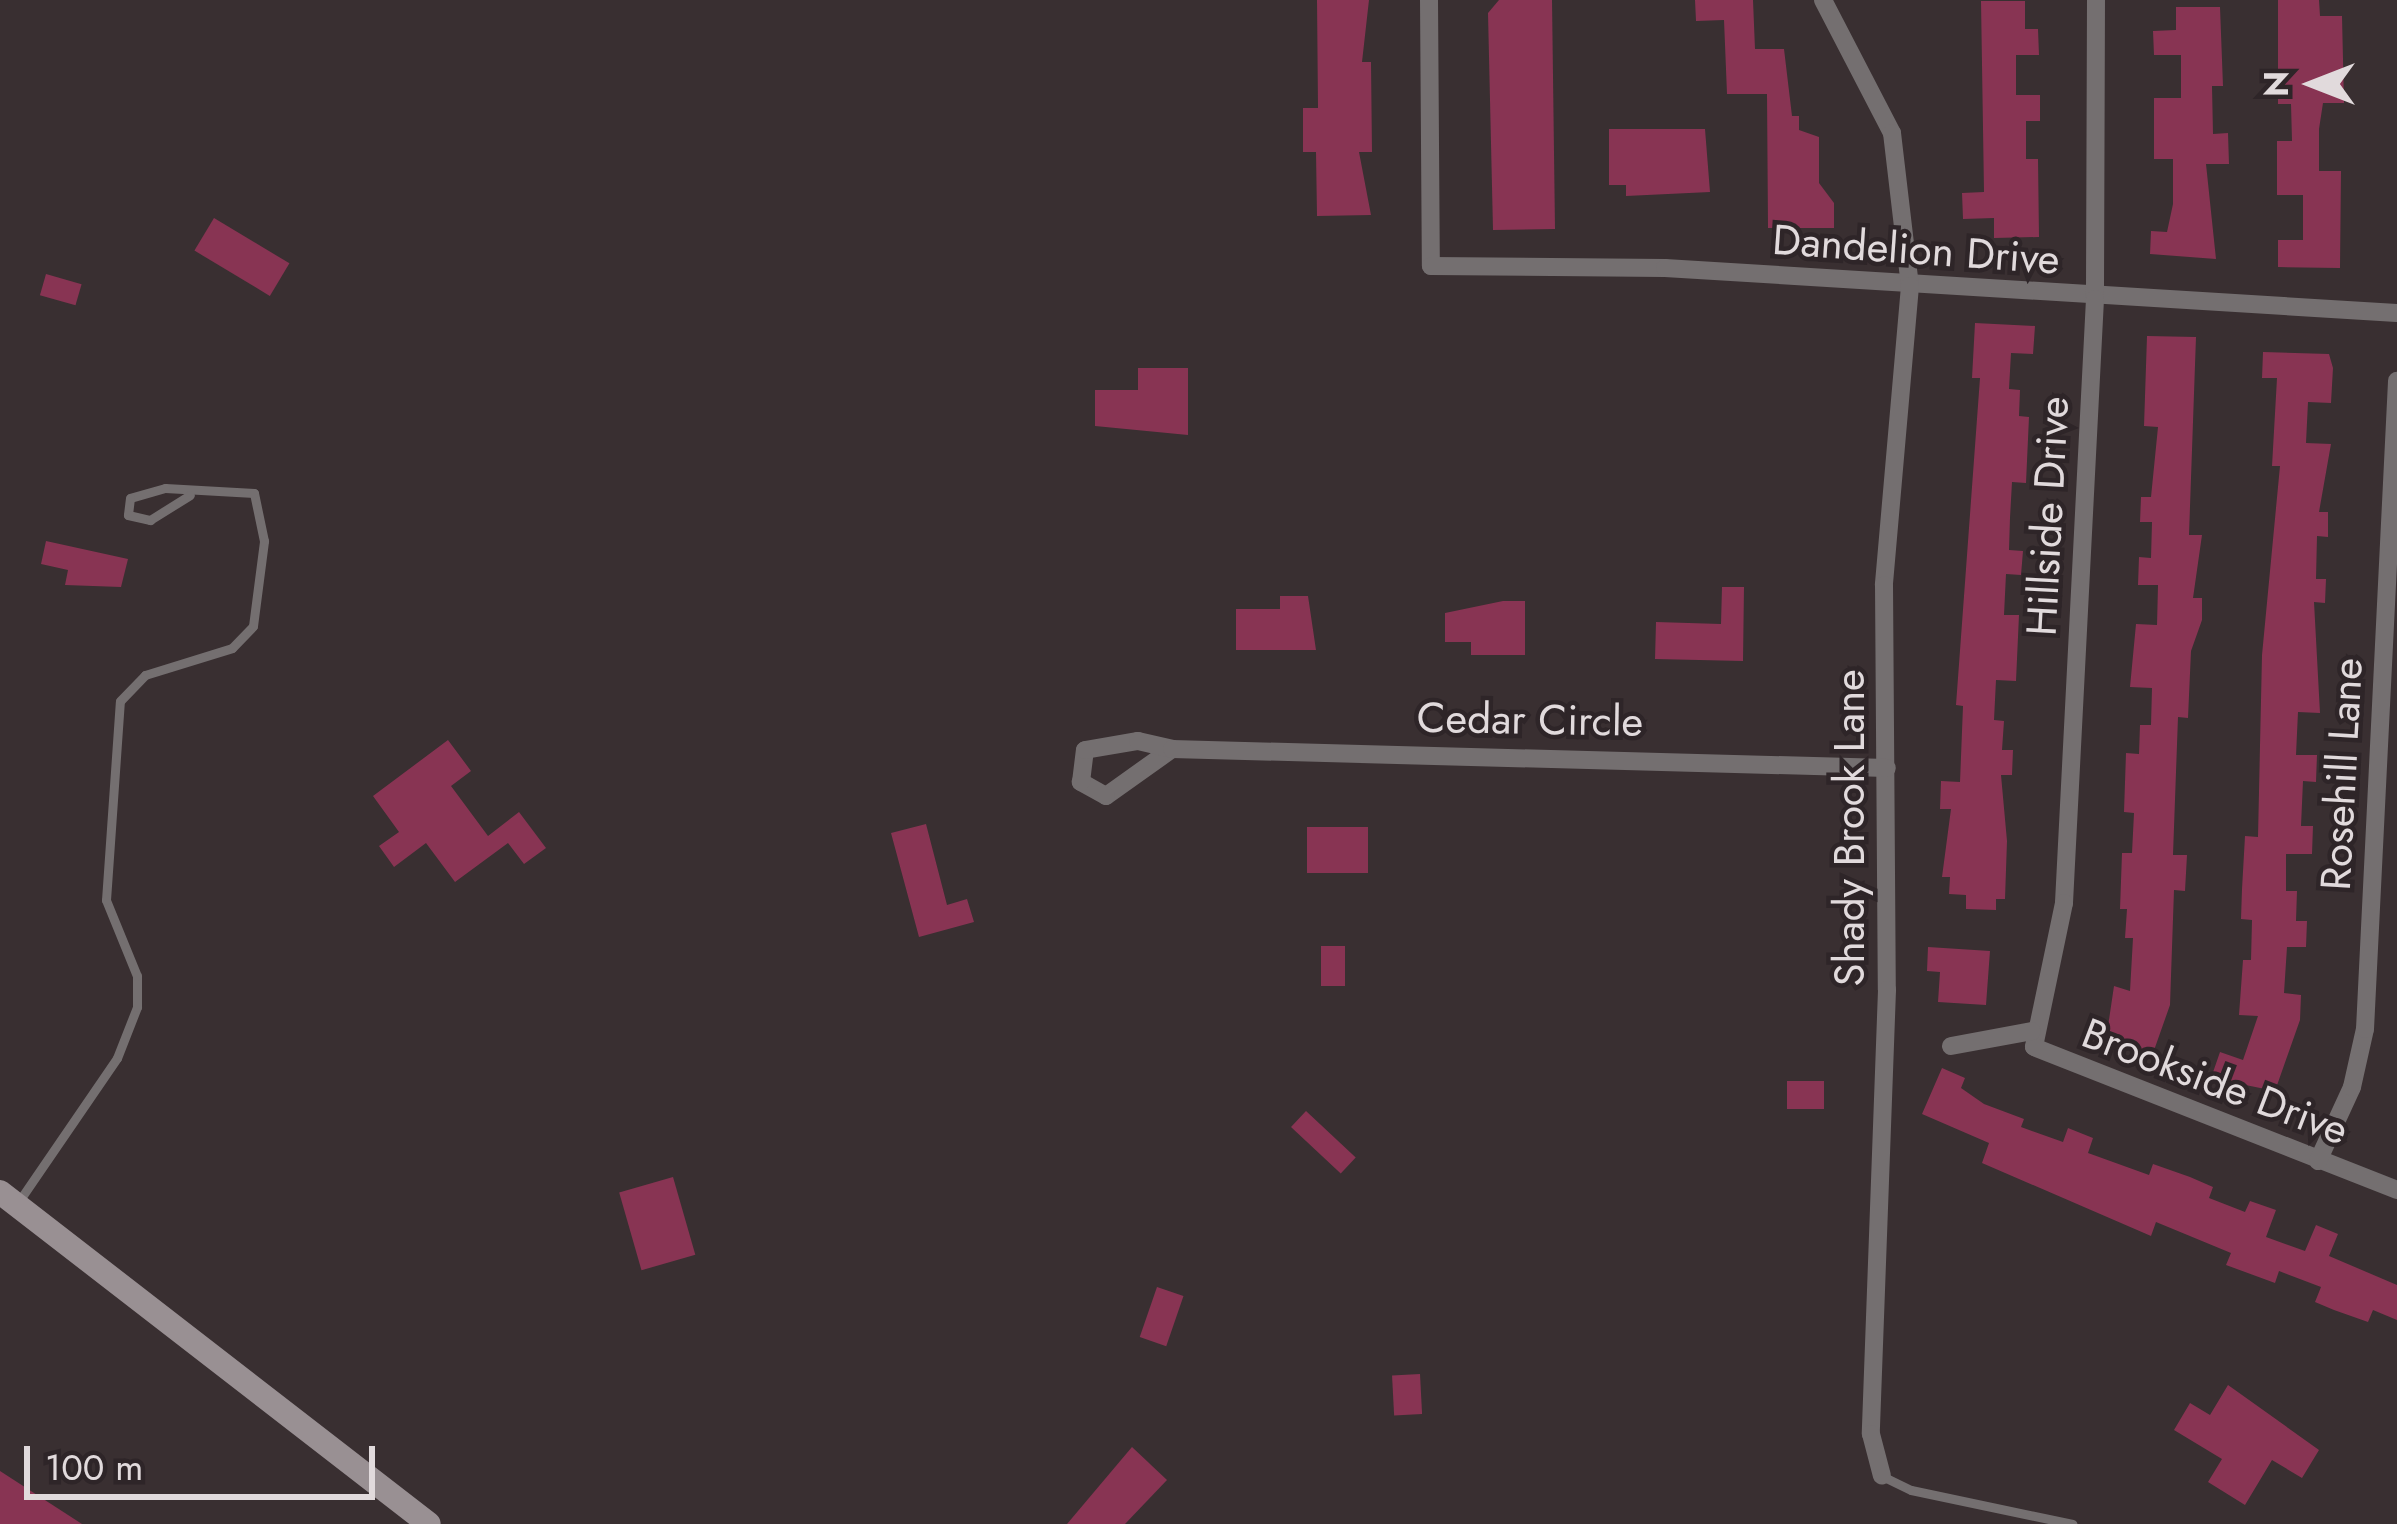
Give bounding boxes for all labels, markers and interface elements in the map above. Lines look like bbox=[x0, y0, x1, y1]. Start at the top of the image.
north arrow bbox=[2253, 24, 2373, 144]
text: N bbox=[2253, 71, 2300, 97]
street label: Dandelion Drive bbox=[1771, 215, 2061, 285]
street label: Hillside Drive bbox=[2017, 395, 2079, 637]
street label: Rosehill Lane bbox=[2311, 657, 2373, 891]
street label: Shady Brook Lane bbox=[1825, 669, 1875, 987]
street label: Cedar Circle bbox=[1416, 693, 1644, 747]
street label: Brookside Drive bbox=[2075, 1008, 2355, 1156]
scale bar bbox=[30, 1422, 381, 1496]
text: 100 m bbox=[45, 1441, 143, 1493]

